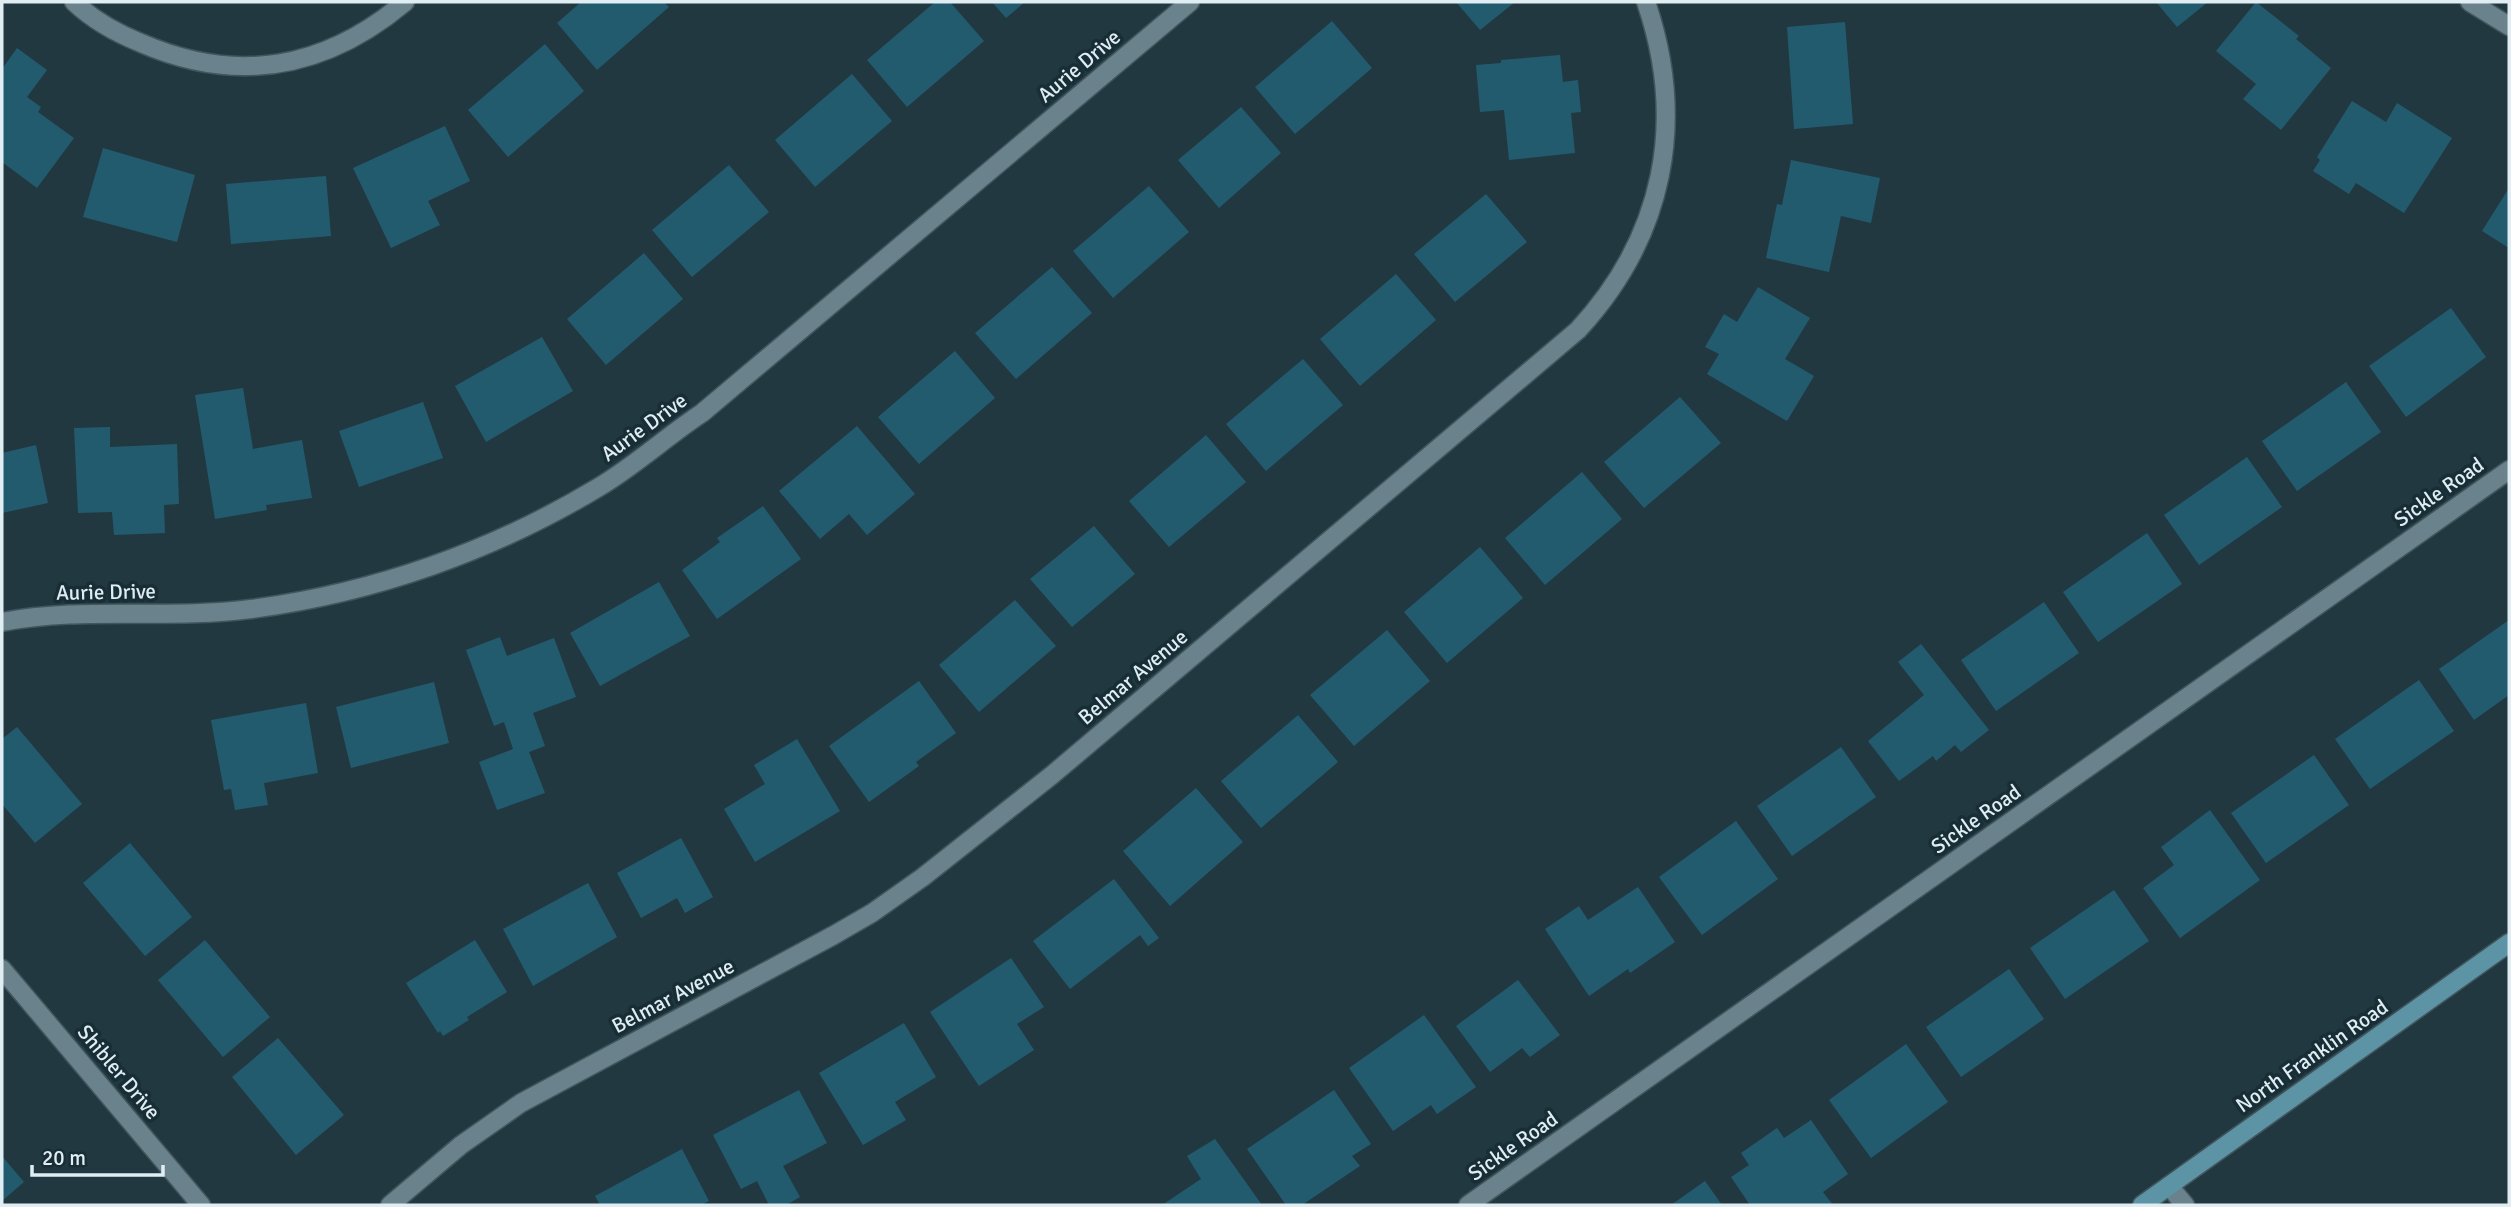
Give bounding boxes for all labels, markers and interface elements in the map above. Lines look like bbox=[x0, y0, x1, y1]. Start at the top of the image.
street label: Aurie Drive bbox=[1032, 24, 1126, 108]
street label: Aurie Drive bbox=[596, 387, 692, 467]
street label: Sickle Road bbox=[2389, 452, 2489, 532]
street label: Aurie Drive bbox=[56, 578, 156, 606]
street label: Belmar Avenue bbox=[1073, 624, 1193, 730]
street label: Sickle Road bbox=[1926, 779, 2026, 859]
street label: Belmar Avenue bbox=[607, 953, 739, 1039]
street label: North Franklin Road bbox=[2231, 994, 2393, 1118]
street label: Shibler Drive bbox=[72, 1019, 166, 1125]
street label: Sickle Road bbox=[1463, 1106, 1563, 1186]
scale bar bbox=[32, 1134, 163, 1178]
text: 20 m bbox=[42, 1145, 86, 1171]

